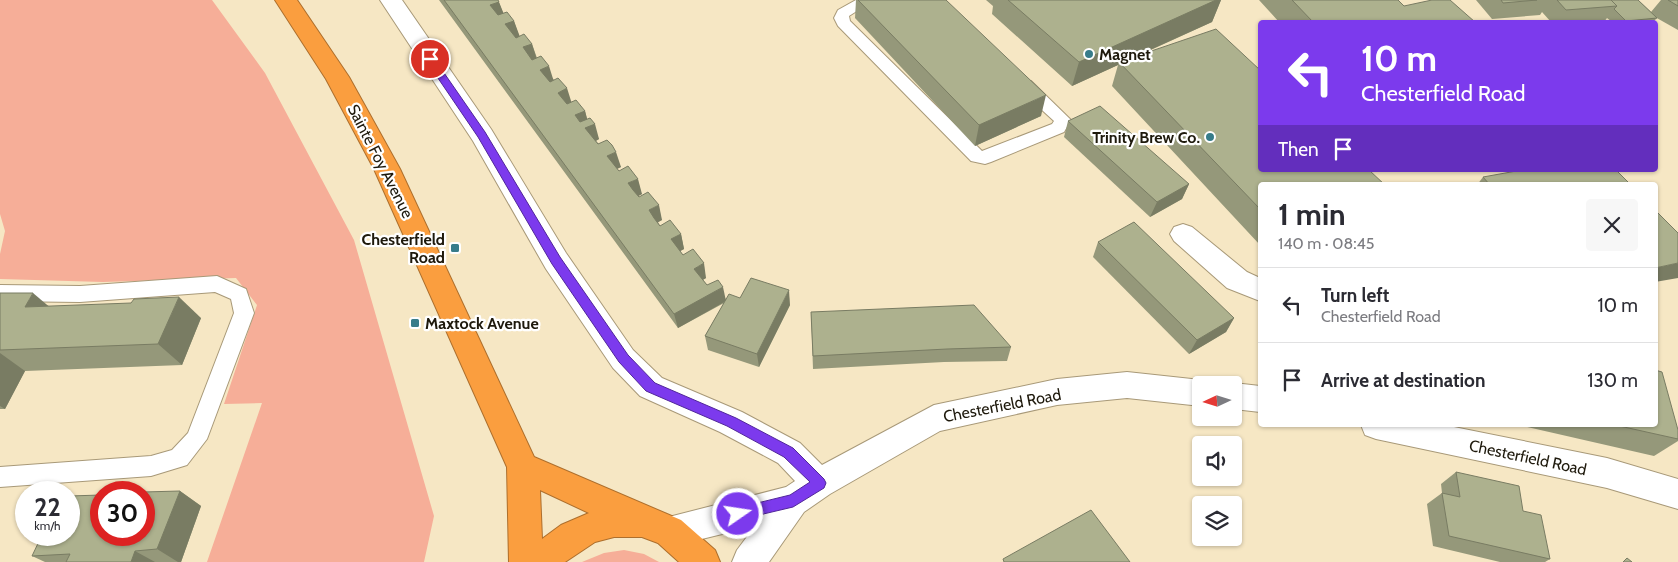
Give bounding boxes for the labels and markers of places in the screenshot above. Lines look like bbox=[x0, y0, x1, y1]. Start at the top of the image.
pin bbox=[409, 38, 451, 80]
place label: Magnet bbox=[1099, 45, 1151, 64]
marker: Magnet bbox=[1083, 48, 1095, 60]
place label: Trinity Brew Co. bbox=[1092, 128, 1200, 147]
marker: Trinity Brew Co. bbox=[1204, 131, 1216, 143]
place label: Chesterfield Road bbox=[361, 230, 445, 267]
marker: Chesterfield Road bbox=[449, 242, 461, 254]
place label: Maxtock Avenue bbox=[425, 314, 539, 333]
marker: Maxtock Avenue bbox=[409, 317, 421, 329]

